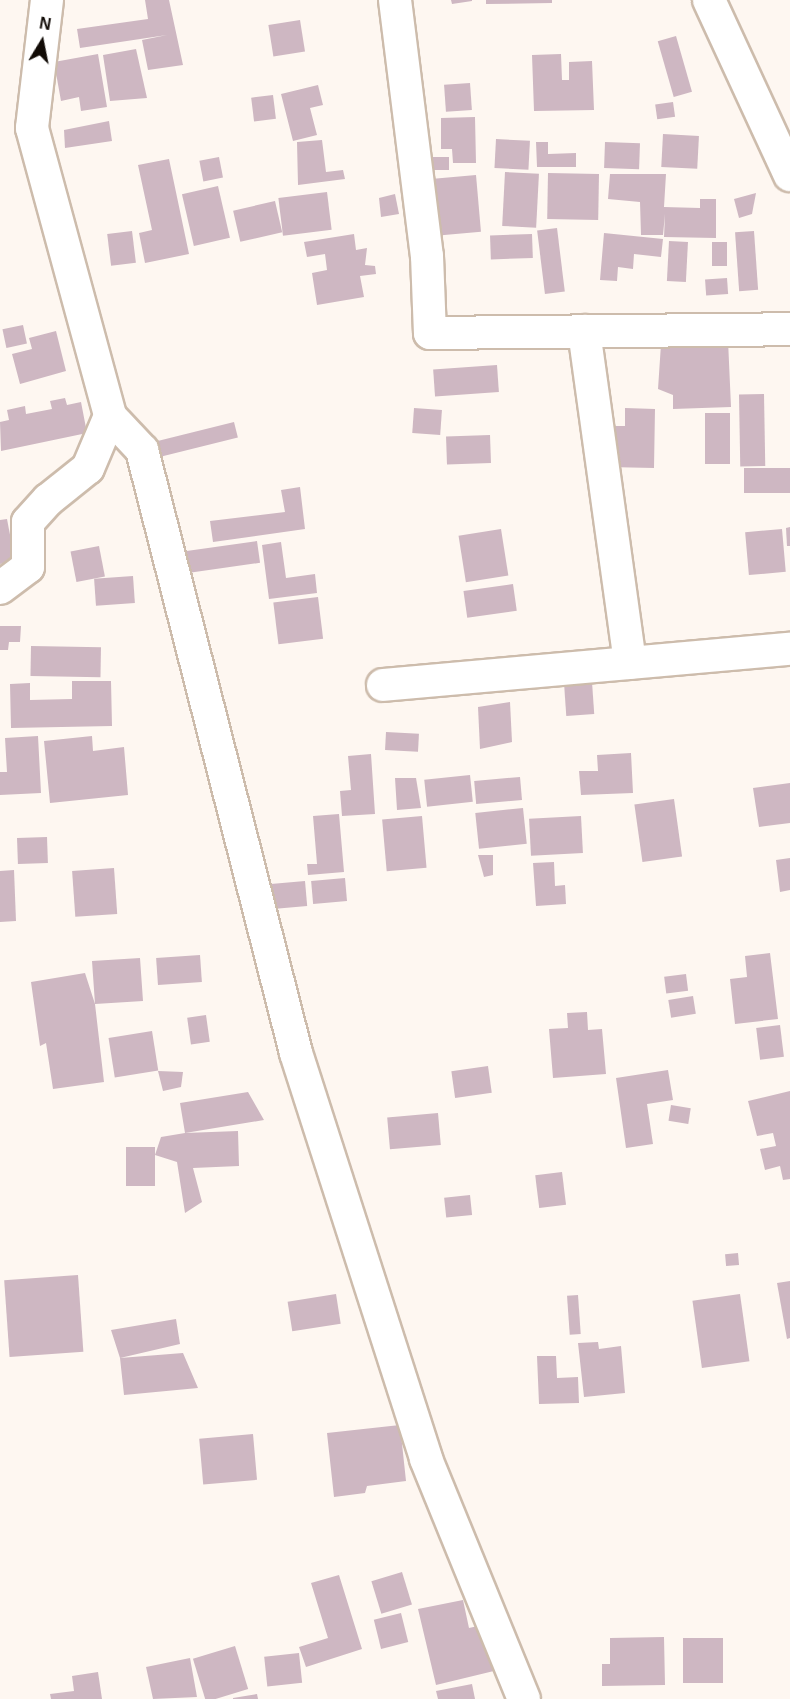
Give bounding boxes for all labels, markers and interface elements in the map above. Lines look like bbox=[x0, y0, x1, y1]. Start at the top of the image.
north arrow bbox=[12, 12, 72, 72]
text: N bbox=[38, 14, 52, 33]

